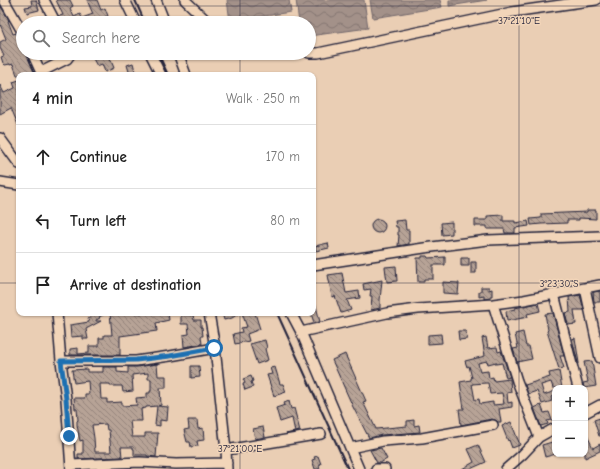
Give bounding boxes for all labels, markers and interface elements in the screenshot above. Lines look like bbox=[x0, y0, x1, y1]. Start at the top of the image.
text: 37°21'10"E bbox=[498, 15, 540, 27]
search box bbox=[16, 16, 316, 60]
icon: search bbox=[30, 27, 52, 49]
text: Search here bbox=[62, 29, 140, 47]
text: 4 min bbox=[32, 89, 73, 108]
text: Walk · 250 m bbox=[226, 91, 300, 106]
icon: ahead bbox=[32, 146, 54, 168]
text: Continue bbox=[70, 148, 127, 166]
text: 170 m bbox=[266, 149, 300, 164]
icon: left bbox=[32, 210, 54, 232]
text: Turn left bbox=[70, 212, 126, 230]
text: 80 m bbox=[270, 213, 300, 228]
icon: arrive bbox=[32, 274, 54, 296]
text: Arrive at destination bbox=[70, 276, 201, 294]
text: 3°23'30"S bbox=[539, 278, 579, 290]
route start bbox=[205, 339, 223, 357]
map controls bbox=[552, 385, 588, 457]
button: + bbox=[552, 385, 588, 421]
button: − bbox=[552, 421, 588, 457]
route end bbox=[60, 427, 78, 445]
text: 37°21'00"E bbox=[218, 443, 262, 455]

